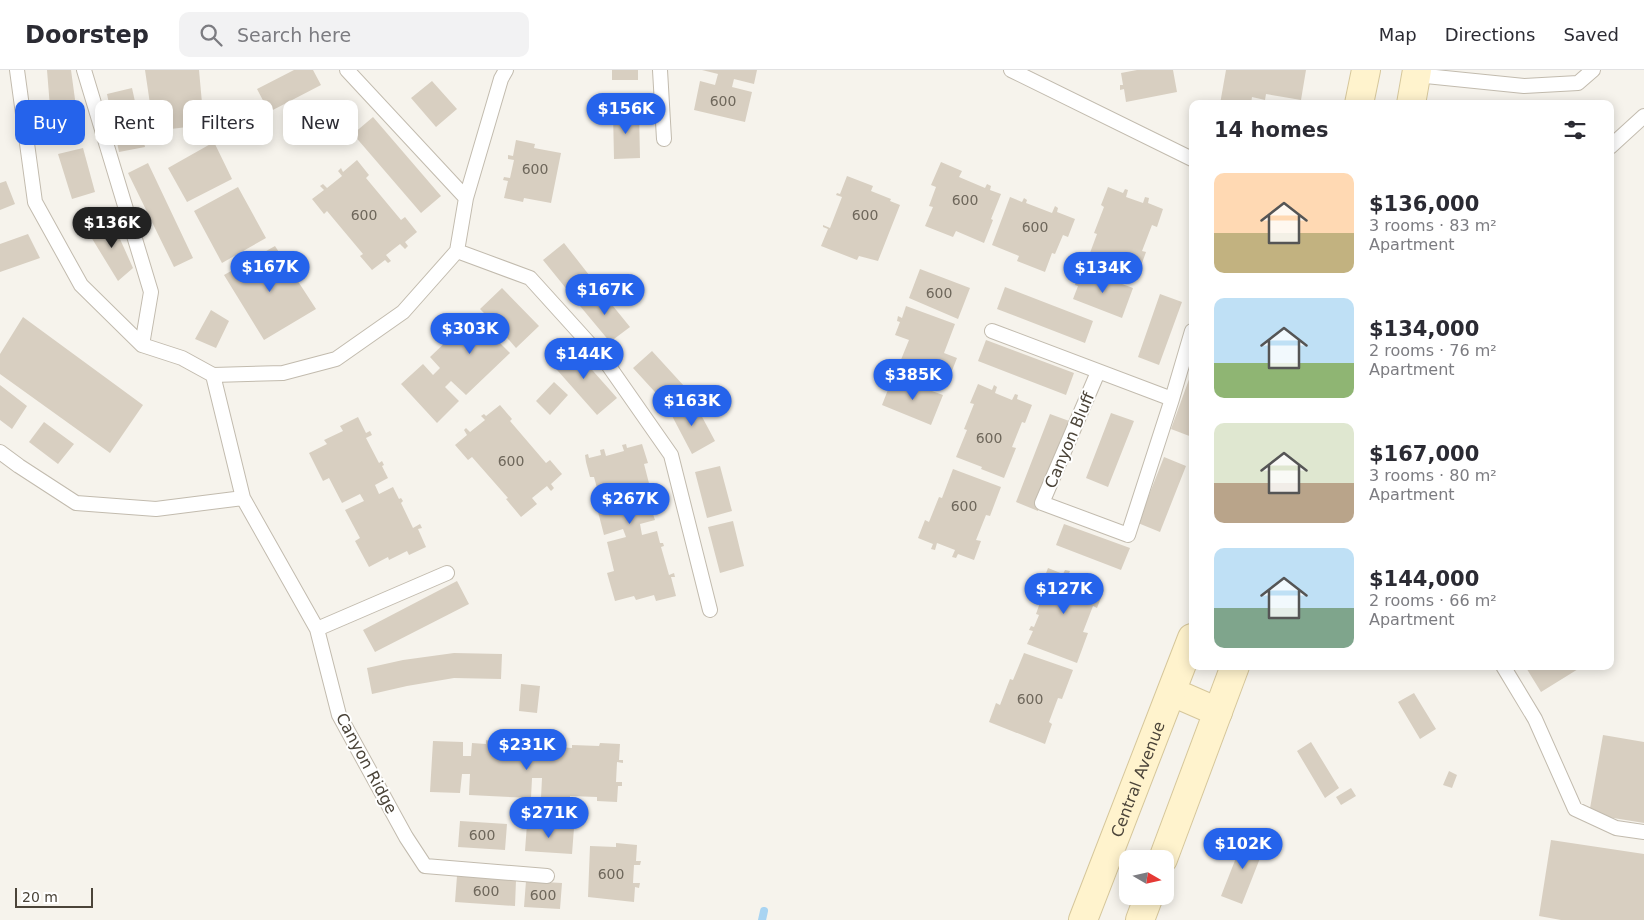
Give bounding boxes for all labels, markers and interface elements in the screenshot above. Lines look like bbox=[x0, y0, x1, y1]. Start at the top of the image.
search box bbox=[179, 12, 529, 57]
text: Doorstep bbox=[25, 21, 149, 49]
icon: search bbox=[197, 21, 225, 49]
text: Search here bbox=[237, 24, 351, 46]
text: Map bbox=[1379, 24, 1417, 45]
text: Directions bbox=[1445, 24, 1535, 45]
text: Saved bbox=[1563, 24, 1619, 45]
pin: $156K bbox=[591, 92, 661, 135]
house number: 600 bbox=[710, 93, 736, 109]
text: $156K bbox=[598, 99, 654, 118]
chip: Buy bbox=[15, 100, 85, 145]
chip: Rent bbox=[95, 100, 173, 145]
chip: Filters bbox=[183, 100, 273, 145]
chip: New bbox=[283, 100, 358, 145]
icon: filters bbox=[1561, 116, 1589, 144]
text: 14 homes bbox=[1214, 118, 1329, 142]
house number: 600 bbox=[522, 161, 548, 177]
house number: 600 bbox=[952, 192, 978, 208]
text: $136,000 bbox=[1369, 192, 1479, 216]
icon: home bbox=[1254, 193, 1314, 253]
pin: $136K bbox=[77, 206, 147, 249]
house number: 600 bbox=[351, 207, 377, 223]
house number: 600 bbox=[852, 207, 878, 223]
text: $136K bbox=[84, 213, 140, 232]
text: 3 rooms · 83 m² bbox=[1369, 216, 1497, 235]
house number: 600 bbox=[1022, 219, 1048, 235]
text: Apartment bbox=[1369, 235, 1455, 254]
pin: $167K bbox=[235, 250, 305, 293]
pin: $134K bbox=[1068, 252, 1138, 294]
text: $167K bbox=[242, 257, 298, 276]
text: $134K bbox=[1075, 258, 1131, 277]
pin: $167K bbox=[570, 274, 640, 316]
text: $167K bbox=[577, 280, 633, 299]
house number: 600 bbox=[926, 285, 952, 301]
pin: $303K bbox=[435, 312, 505, 355]
text: $134,000 bbox=[1369, 317, 1479, 341]
icon: home bbox=[1254, 318, 1314, 378]
text: $303K bbox=[442, 319, 498, 338]
pin: $144K bbox=[549, 338, 619, 380]
text: 2 rooms · 76 m² bbox=[1369, 341, 1497, 360]
text: $144K bbox=[556, 344, 612, 363]
pin: $385K bbox=[878, 358, 948, 401]
text: Apartment bbox=[1369, 360, 1455, 379]
text: $385K bbox=[885, 365, 941, 384]
pin: $163K bbox=[657, 384, 727, 427]
street label: Canyon Bluff bbox=[1041, 389, 1099, 491]
text: $163K bbox=[664, 391, 720, 410]
house number: 600 bbox=[976, 430, 1002, 446]
text: $167,000 bbox=[1369, 442, 1479, 466]
icon: home bbox=[1254, 443, 1314, 503]
house number: 600 bbox=[498, 453, 524, 469]
text: 3 rooms · 80 m² bbox=[1369, 466, 1497, 485]
pin: $267K bbox=[595, 482, 665, 525]
text: Apartment bbox=[1369, 485, 1455, 504]
text: $267K bbox=[602, 489, 658, 508]
house number: 600 bbox=[951, 498, 977, 514]
text: $144,000 bbox=[1369, 567, 1479, 591]
icon: home bbox=[1254, 568, 1314, 628]
pin: $127K bbox=[1029, 572, 1099, 615]
text: $127K bbox=[1036, 579, 1092, 598]
text: 2 rooms · 66 m² bbox=[1369, 591, 1497, 610]
text: Apartment bbox=[1369, 610, 1455, 629]
house number: 600 bbox=[1017, 691, 1043, 707]
street label: Canyon Ridge bbox=[332, 710, 401, 817]
street label: Central Avenue bbox=[1107, 719, 1169, 840]
pin: $231K bbox=[492, 728, 562, 771]
text: $231K bbox=[499, 735, 555, 754]
pin: $271K bbox=[514, 796, 584, 839]
text: $271K bbox=[521, 803, 577, 822]
house number: 600 bbox=[469, 827, 495, 843]
pin: $102K bbox=[1208, 828, 1278, 870]
text: $102K bbox=[1215, 834, 1271, 853]
north arrow bbox=[1119, 850, 1174, 905]
map controls bbox=[1119, 850, 1174, 905]
house number: 600 bbox=[598, 866, 624, 882]
house number: 600 bbox=[473, 883, 499, 899]
scale bar bbox=[15, 885, 92, 908]
house number: 600 bbox=[530, 887, 556, 903]
text: 20 m bbox=[22, 889, 58, 905]

